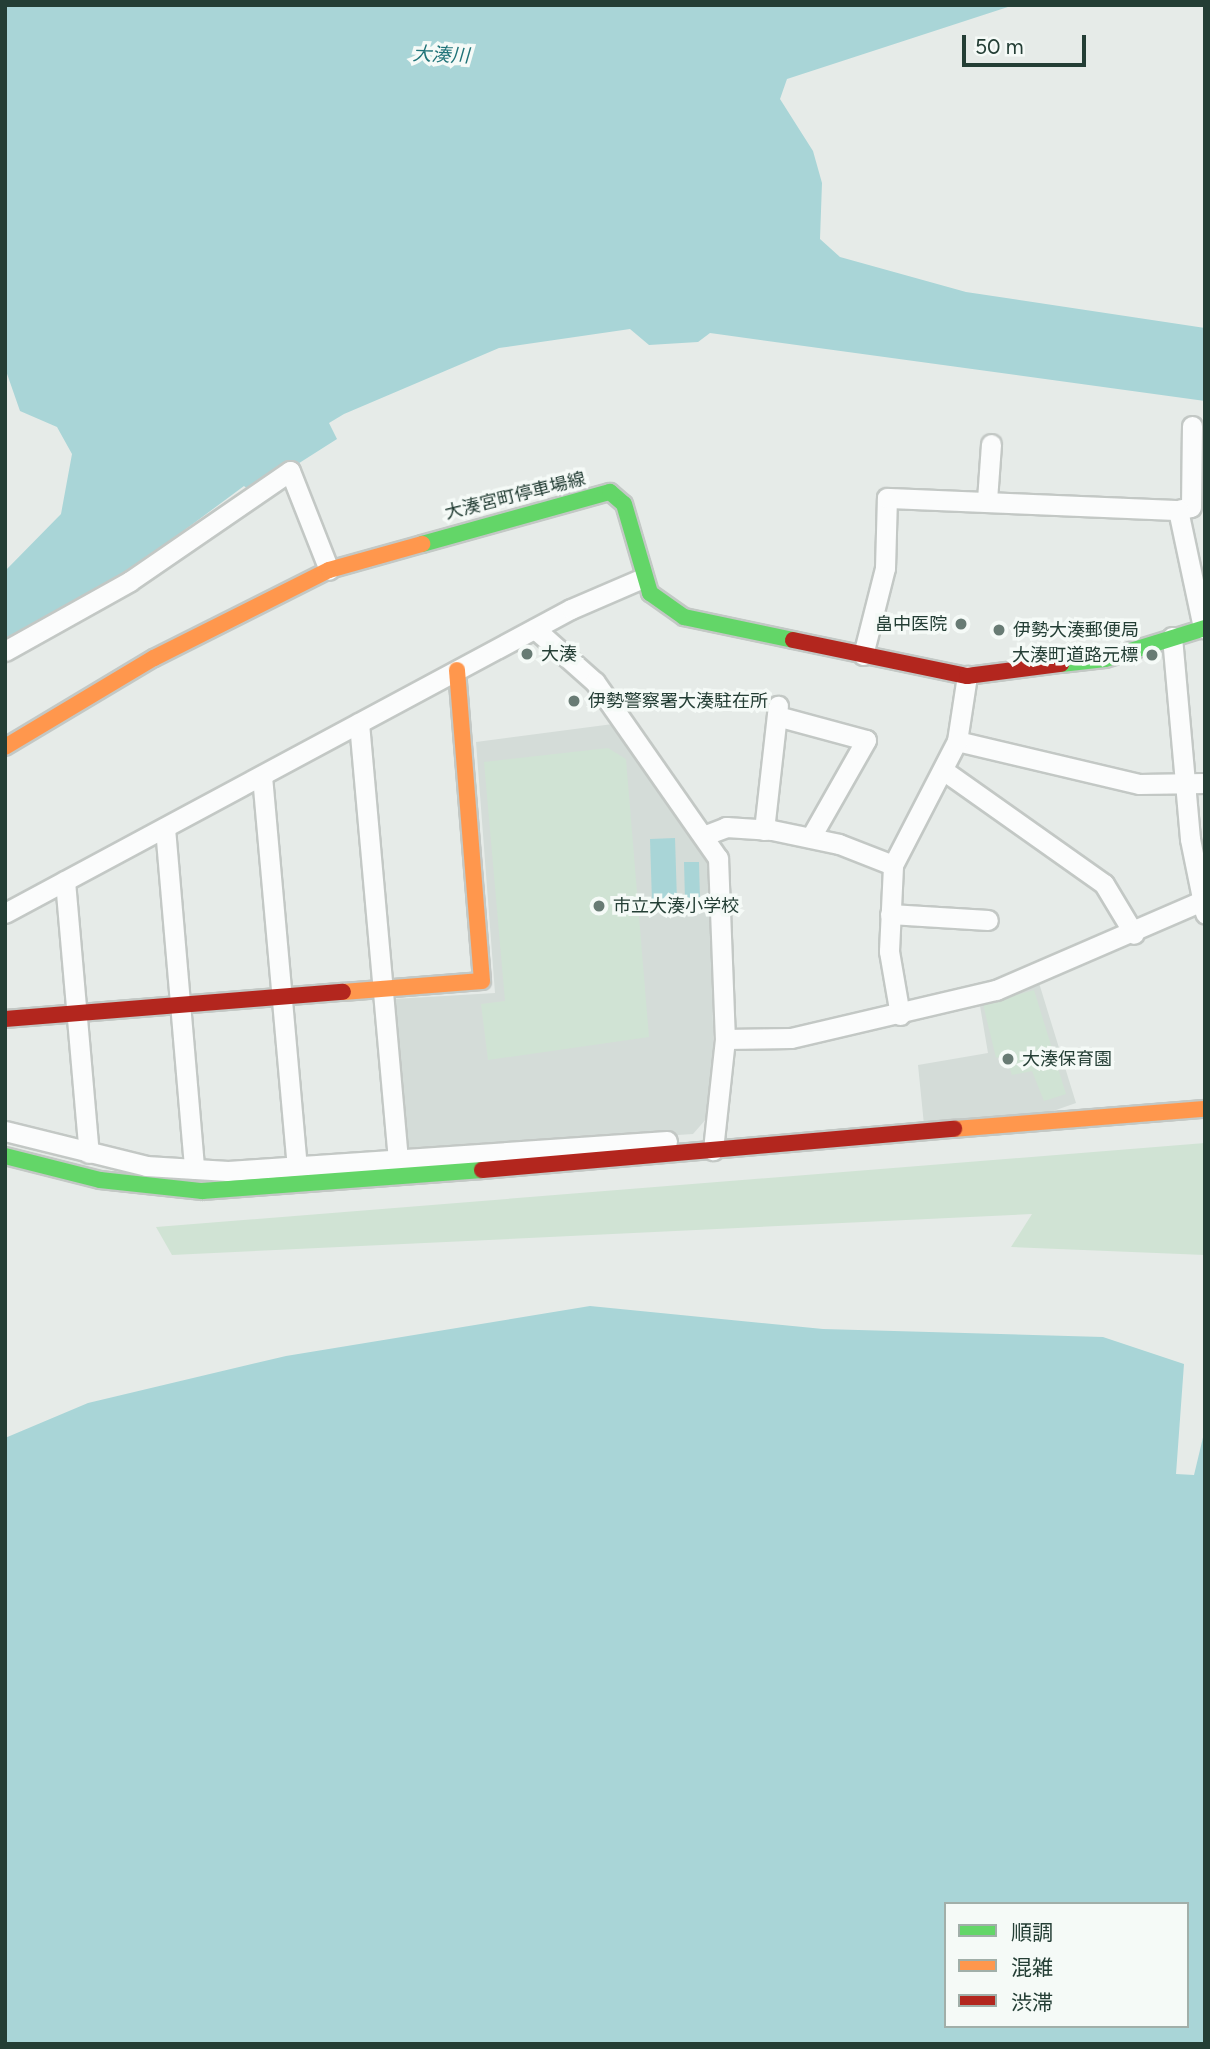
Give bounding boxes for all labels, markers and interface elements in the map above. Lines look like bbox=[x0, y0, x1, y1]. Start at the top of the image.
scale bar bbox=[965, 21, 1089, 65]
text: 50 m bbox=[975, 34, 1024, 59]
water label: 大湊川 bbox=[412, 43, 470, 67]
street label: 大湊宮町停車場線 bbox=[443, 468, 587, 524]
place label: 畠中医院 bbox=[875, 613, 947, 635]
marker: 畠中医院 bbox=[953, 616, 969, 632]
place label: 伊勢大湊郵便局 bbox=[1013, 619, 1139, 641]
marker: 伊勢大湊郵便局 bbox=[991, 622, 1007, 638]
place label: 大湊 bbox=[541, 643, 577, 665]
place label: 大湊町道路元標 bbox=[1012, 644, 1138, 666]
marker: 大湊 bbox=[519, 646, 535, 662]
marker: 大湊町道路元標 bbox=[1144, 647, 1160, 663]
place label: 伊勢警察署大湊駐在所 bbox=[588, 690, 768, 712]
marker: 伊勢警察署大湊駐在所 bbox=[566, 693, 582, 709]
place label: 市立大湊小学校 bbox=[613, 895, 739, 917]
marker: 市立大湊小学校 bbox=[591, 898, 607, 914]
place label: 大湊保育園 bbox=[1022, 1048, 1112, 1070]
marker: 大湊保育園 bbox=[1000, 1051, 1016, 1067]
legend bbox=[944, 1902, 1189, 2028]
text: 順調 bbox=[1011, 1920, 1053, 1945]
text: 混雑 bbox=[1011, 1955, 1053, 1980]
text: 渋滞 bbox=[1011, 1990, 1053, 2015]

